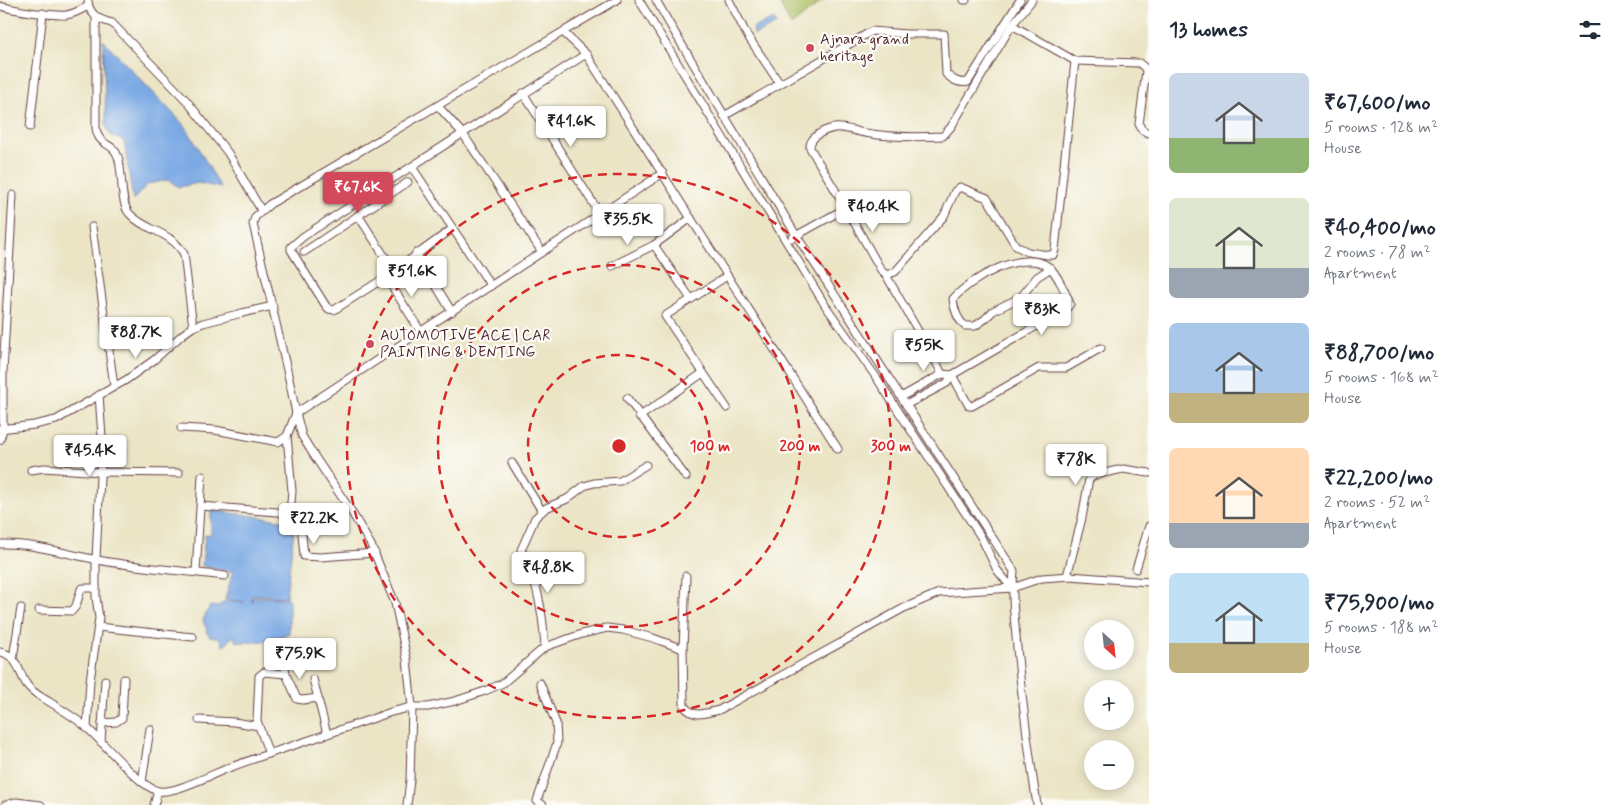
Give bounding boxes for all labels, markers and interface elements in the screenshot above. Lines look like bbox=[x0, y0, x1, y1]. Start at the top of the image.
text: 13 homes bbox=[1169, 16, 1248, 44]
icon: filters bbox=[1576, 16, 1604, 44]
place label: Ajnara grand heritage bbox=[820, 30, 909, 67]
marker: Ajnara grand heritage bbox=[804, 42, 816, 54]
text: ₹67,600/mo bbox=[1324, 89, 1430, 117]
icon: home bbox=[1209, 93, 1269, 153]
pin: ₹41.6K bbox=[530, 106, 612, 148]
text: ₹41.6K bbox=[547, 111, 595, 132]
text: 5 rooms · 128 m² bbox=[1324, 117, 1438, 138]
text: House bbox=[1324, 138, 1362, 159]
pin: ₹67.6K bbox=[317, 172, 399, 214]
text: ₹67.6K bbox=[334, 177, 382, 198]
pin: ₹40.4K bbox=[832, 190, 914, 233]
text: ₹40.4K bbox=[847, 196, 899, 217]
pin: ₹35.5K bbox=[587, 204, 669, 246]
text: ₹35.5K bbox=[603, 209, 653, 230]
text: ₹40,400/mo bbox=[1324, 214, 1436, 242]
icon: home bbox=[1209, 218, 1269, 278]
text: 2 rooms · 78 m² bbox=[1324, 242, 1431, 263]
pin: ₹51.6K bbox=[371, 256, 453, 298]
text: ₹51.6K bbox=[388, 261, 436, 282]
text: Apartment bbox=[1324, 263, 1397, 284]
pin: ₹83K bbox=[1012, 294, 1072, 336]
text: ₹83K bbox=[1024, 299, 1060, 320]
pin: ₹88.7K bbox=[95, 316, 177, 359]
text: ₹88.7K bbox=[110, 322, 162, 343]
place label: AUTOMOTIVE ACE | CAR PAINTING & DENTING bbox=[380, 326, 551, 363]
pin: ₹55K bbox=[894, 330, 954, 372]
text: ₹55K bbox=[905, 335, 943, 356]
marker: AUTOMOTIVE ACE | CAR PAINTING & DENTING bbox=[364, 338, 376, 350]
text: ₹88,700/mo bbox=[1324, 339, 1434, 367]
icon: home bbox=[1209, 343, 1269, 403]
text: 5 rooms · 168 m² bbox=[1324, 367, 1439, 388]
text: House bbox=[1324, 388, 1362, 409]
pin: ₹45.4K bbox=[49, 434, 131, 477]
centre of rings bbox=[610, 437, 628, 455]
text: 100 m bbox=[690, 437, 730, 457]
text: 200 m bbox=[780, 437, 821, 457]
text: 300 m bbox=[871, 437, 911, 457]
text: ₹45.4K bbox=[65, 440, 115, 461]
pin: ₹78K bbox=[1046, 444, 1106, 486]
text: ₹78K bbox=[1057, 449, 1095, 470]
text: ₹22,200/mo bbox=[1324, 464, 1433, 492]
icon: home bbox=[1209, 468, 1269, 528]
text: 2 rooms · 52 m² bbox=[1324, 492, 1430, 513]
pin: ₹22.2K bbox=[273, 502, 355, 545]
text: ₹22.2K bbox=[290, 508, 338, 529]
text: Apartment bbox=[1324, 513, 1397, 534]
pin: ₹48.8K bbox=[507, 552, 589, 594]
text: ₹48.8K bbox=[523, 557, 573, 578]
text: ₹75,900/mo bbox=[1324, 589, 1434, 617]
icon: home bbox=[1209, 593, 1269, 653]
text: 5 rooms · 188 m² bbox=[1324, 617, 1438, 638]
north arrow bbox=[1084, 620, 1134, 670]
map controls bbox=[1084, 620, 1134, 790]
pin: ₹75.9K bbox=[259, 638, 341, 680]
text: House bbox=[1324, 638, 1362, 659]
text: ₹75.9K bbox=[275, 643, 325, 664]
button: + bbox=[1084, 680, 1134, 730]
button: − bbox=[1084, 740, 1134, 790]

